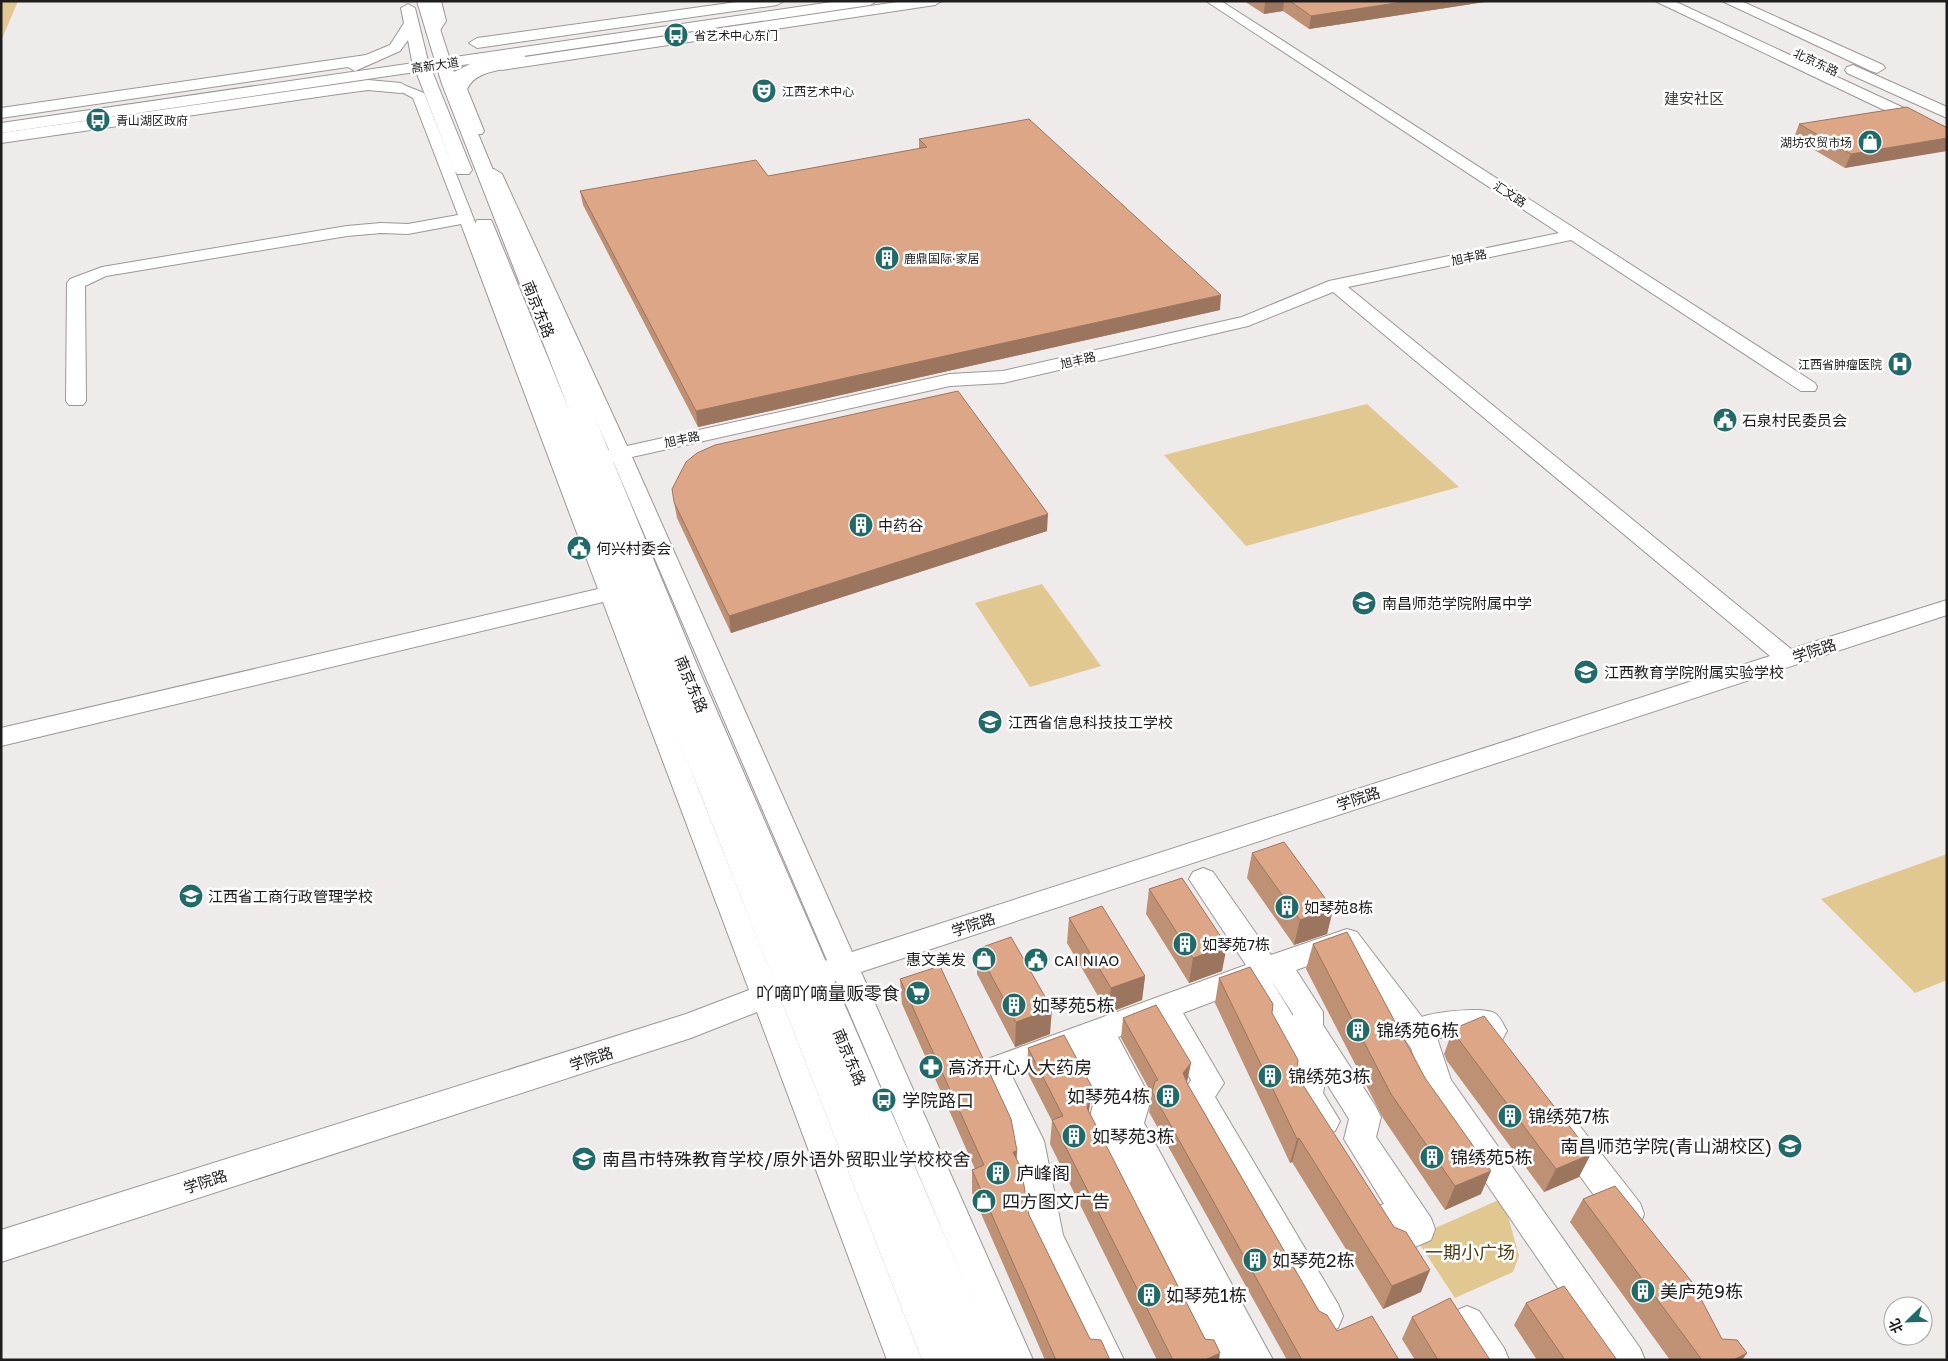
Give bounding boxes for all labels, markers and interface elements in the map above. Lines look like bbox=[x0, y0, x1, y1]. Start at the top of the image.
bus stop icon: 省艺术中心东门 bbox=[663, 22, 689, 48]
place label: 省艺术中心东门 bbox=[694, 28, 778, 43]
street label: 北京东路 bbox=[1791, 45, 1841, 79]
street label: 高新大道 bbox=[410, 54, 460, 76]
theatre icon: 江西艺术中心 bbox=[751, 78, 777, 104]
place label: 江西艺术中心 bbox=[782, 84, 854, 99]
district label: 建安社区 bbox=[1664, 89, 1724, 107]
bus stop icon: 青山湖区政府 bbox=[85, 107, 111, 133]
place label: 青山湖区政府 bbox=[116, 113, 188, 128]
shop icon: 湖坊农贸市场 bbox=[1857, 129, 1883, 155]
place label: 湖坊农贸市场 bbox=[1780, 135, 1852, 150]
street label: 汇文路 bbox=[1491, 178, 1529, 210]
building icon: 鹿鼎国际·家居 bbox=[874, 245, 900, 271]
street label: 旭丰路 bbox=[1450, 246, 1488, 268]
place label: 鹿鼎国际·家居 bbox=[904, 251, 980, 266]
street label: 南京东路 bbox=[519, 278, 559, 340]
street label: 旭丰路 bbox=[1059, 349, 1097, 371]
hospital icon: 江西省肿瘤医院 bbox=[1887, 351, 1913, 377]
place label: 江西省肿瘤医院 bbox=[1798, 357, 1882, 372]
public building icon: 石泉村民委员会 bbox=[1712, 407, 1738, 433]
place label: 石泉村民委员会 bbox=[1742, 411, 1847, 429]
street label: 旭丰路 bbox=[663, 428, 701, 450]
building icon: 中药谷 bbox=[848, 512, 874, 538]
place label: 中药谷 bbox=[878, 516, 923, 534]
public building icon: 何兴村委会 bbox=[566, 535, 592, 561]
place label: 何兴村委会 bbox=[596, 539, 671, 557]
school or university icon: 南昌师范学院附属中学 bbox=[1351, 590, 1377, 616]
place label: 南昌师范学院附属中学 bbox=[1382, 594, 1532, 612]
street label: 学院路 bbox=[1790, 634, 1838, 666]
street label: 南京东路 bbox=[672, 653, 712, 715]
school or university icon: 江西教育学院附属实验学校 bbox=[1573, 659, 1599, 685]
place label: 江西教育学院附属实验学校 bbox=[1604, 663, 1784, 681]
school or university icon: 江西省信息科技技工学校 bbox=[977, 709, 1003, 735]
place label: 江西省信息科技技工学校 bbox=[1008, 713, 1173, 731]
street label: 学院路 bbox=[1334, 782, 1382, 814]
school or university icon: 江西省工商行政管理学校 bbox=[178, 883, 204, 909]
place label: 江西省工商行政管理学校 bbox=[208, 887, 373, 905]
building icon: 如琴苑8栋 bbox=[1274, 894, 1300, 920]
place label: 如琴苑8栋 bbox=[1304, 898, 1373, 916]
street label: 学院路 bbox=[949, 908, 997, 940]
building icon: 如琴苑7栋 bbox=[1172, 931, 1198, 957]
place label: 如琴苑7栋 bbox=[1202, 935, 1270, 953]
shop icon: 惠文美发 bbox=[971, 946, 997, 972]
public building icon: CAI NIAO bbox=[1023, 947, 1049, 973]
place label: 惠文美发 bbox=[906, 950, 966, 968]
place label: CAI NIAO bbox=[1054, 951, 1119, 969]
supermarket icon: 吖嘀吖嘀量贩零食 bbox=[905, 980, 931, 1006]
place label: 吖嘀吖嘀量贩零食 bbox=[756, 982, 900, 1004]
building icon: 如琴苑5栋 bbox=[1001, 992, 1027, 1018]
place label: 如琴苑5栋 bbox=[1032, 994, 1114, 1016]
building icon: 锦绣苑6栋 bbox=[1345, 1017, 1371, 1043]
place label: 锦绣苑6栋 bbox=[1376, 1019, 1459, 1041]
street label: 南京东路 bbox=[830, 1026, 870, 1088]
street label: 学院路 bbox=[567, 1042, 615, 1074]
pharmacy icon: 高济开心人大药房 bbox=[918, 1054, 944, 1080]
place label: 高济开心人大药房 bbox=[948, 1056, 1092, 1078]
building icon: 锦绣苑3栋 bbox=[1257, 1063, 1283, 1089]
place label: 锦绣苑3栋 bbox=[1288, 1065, 1371, 1087]
building icon: 如琴苑4栋 bbox=[1155, 1083, 1181, 1109]
place label: 如琴苑4栋 bbox=[1067, 1085, 1150, 1107]
bus stop icon: 学院路口 bbox=[871, 1087, 897, 1113]
place label: 学院路口 bbox=[902, 1089, 974, 1111]
building icon: 锦绣苑7栋 bbox=[1497, 1103, 1523, 1129]
place label: 锦绣苑7栋 bbox=[1528, 1105, 1610, 1127]
building icon: 如琴苑3栋 bbox=[1061, 1123, 1087, 1149]
place label: 如琴苑3栋 bbox=[1092, 1125, 1175, 1147]
school or university icon: 南昌师范学院(青山湖校区) bbox=[1777, 1133, 1803, 1159]
place label: 南昌师范学院(青山湖校区) bbox=[1560, 1135, 1772, 1157]
building icon: 锦绣苑5栋 bbox=[1419, 1144, 1445, 1170]
school or university icon: 南昌市特殊教育学校/原外语外贸职业学校校舍 bbox=[571, 1146, 597, 1172]
place label: 锦绣苑5栋 bbox=[1450, 1146, 1532, 1168]
place label: 南昌市特殊教育学校/原外语外贸职业学校校舍 bbox=[602, 1148, 971, 1170]
building icon: 庐峰阁 bbox=[985, 1160, 1011, 1186]
place label: 庐峰阁 bbox=[1016, 1162, 1070, 1184]
street label: 学院路 bbox=[181, 1165, 229, 1197]
shop icon: 四方图文广告 bbox=[971, 1188, 997, 1214]
place label: 四方图文广告 bbox=[1002, 1190, 1110, 1212]
park label: 一期小广场 bbox=[1425, 1241, 1515, 1263]
building icon: 如琴苑2栋 bbox=[1242, 1247, 1268, 1273]
place label: 如琴苑2栋 bbox=[1272, 1249, 1354, 1271]
building icon: 美庐苑9栋 bbox=[1630, 1278, 1656, 1304]
place label: 美庐苑9栋 bbox=[1660, 1280, 1743, 1302]
building icon: 如琴苑1栋 bbox=[1136, 1282, 1162, 1308]
place label: 如琴苑1栋 bbox=[1166, 1284, 1247, 1306]
north arrow bbox=[1883, 1296, 1933, 1346]
text: 北 bbox=[1885, 1317, 1906, 1336]

